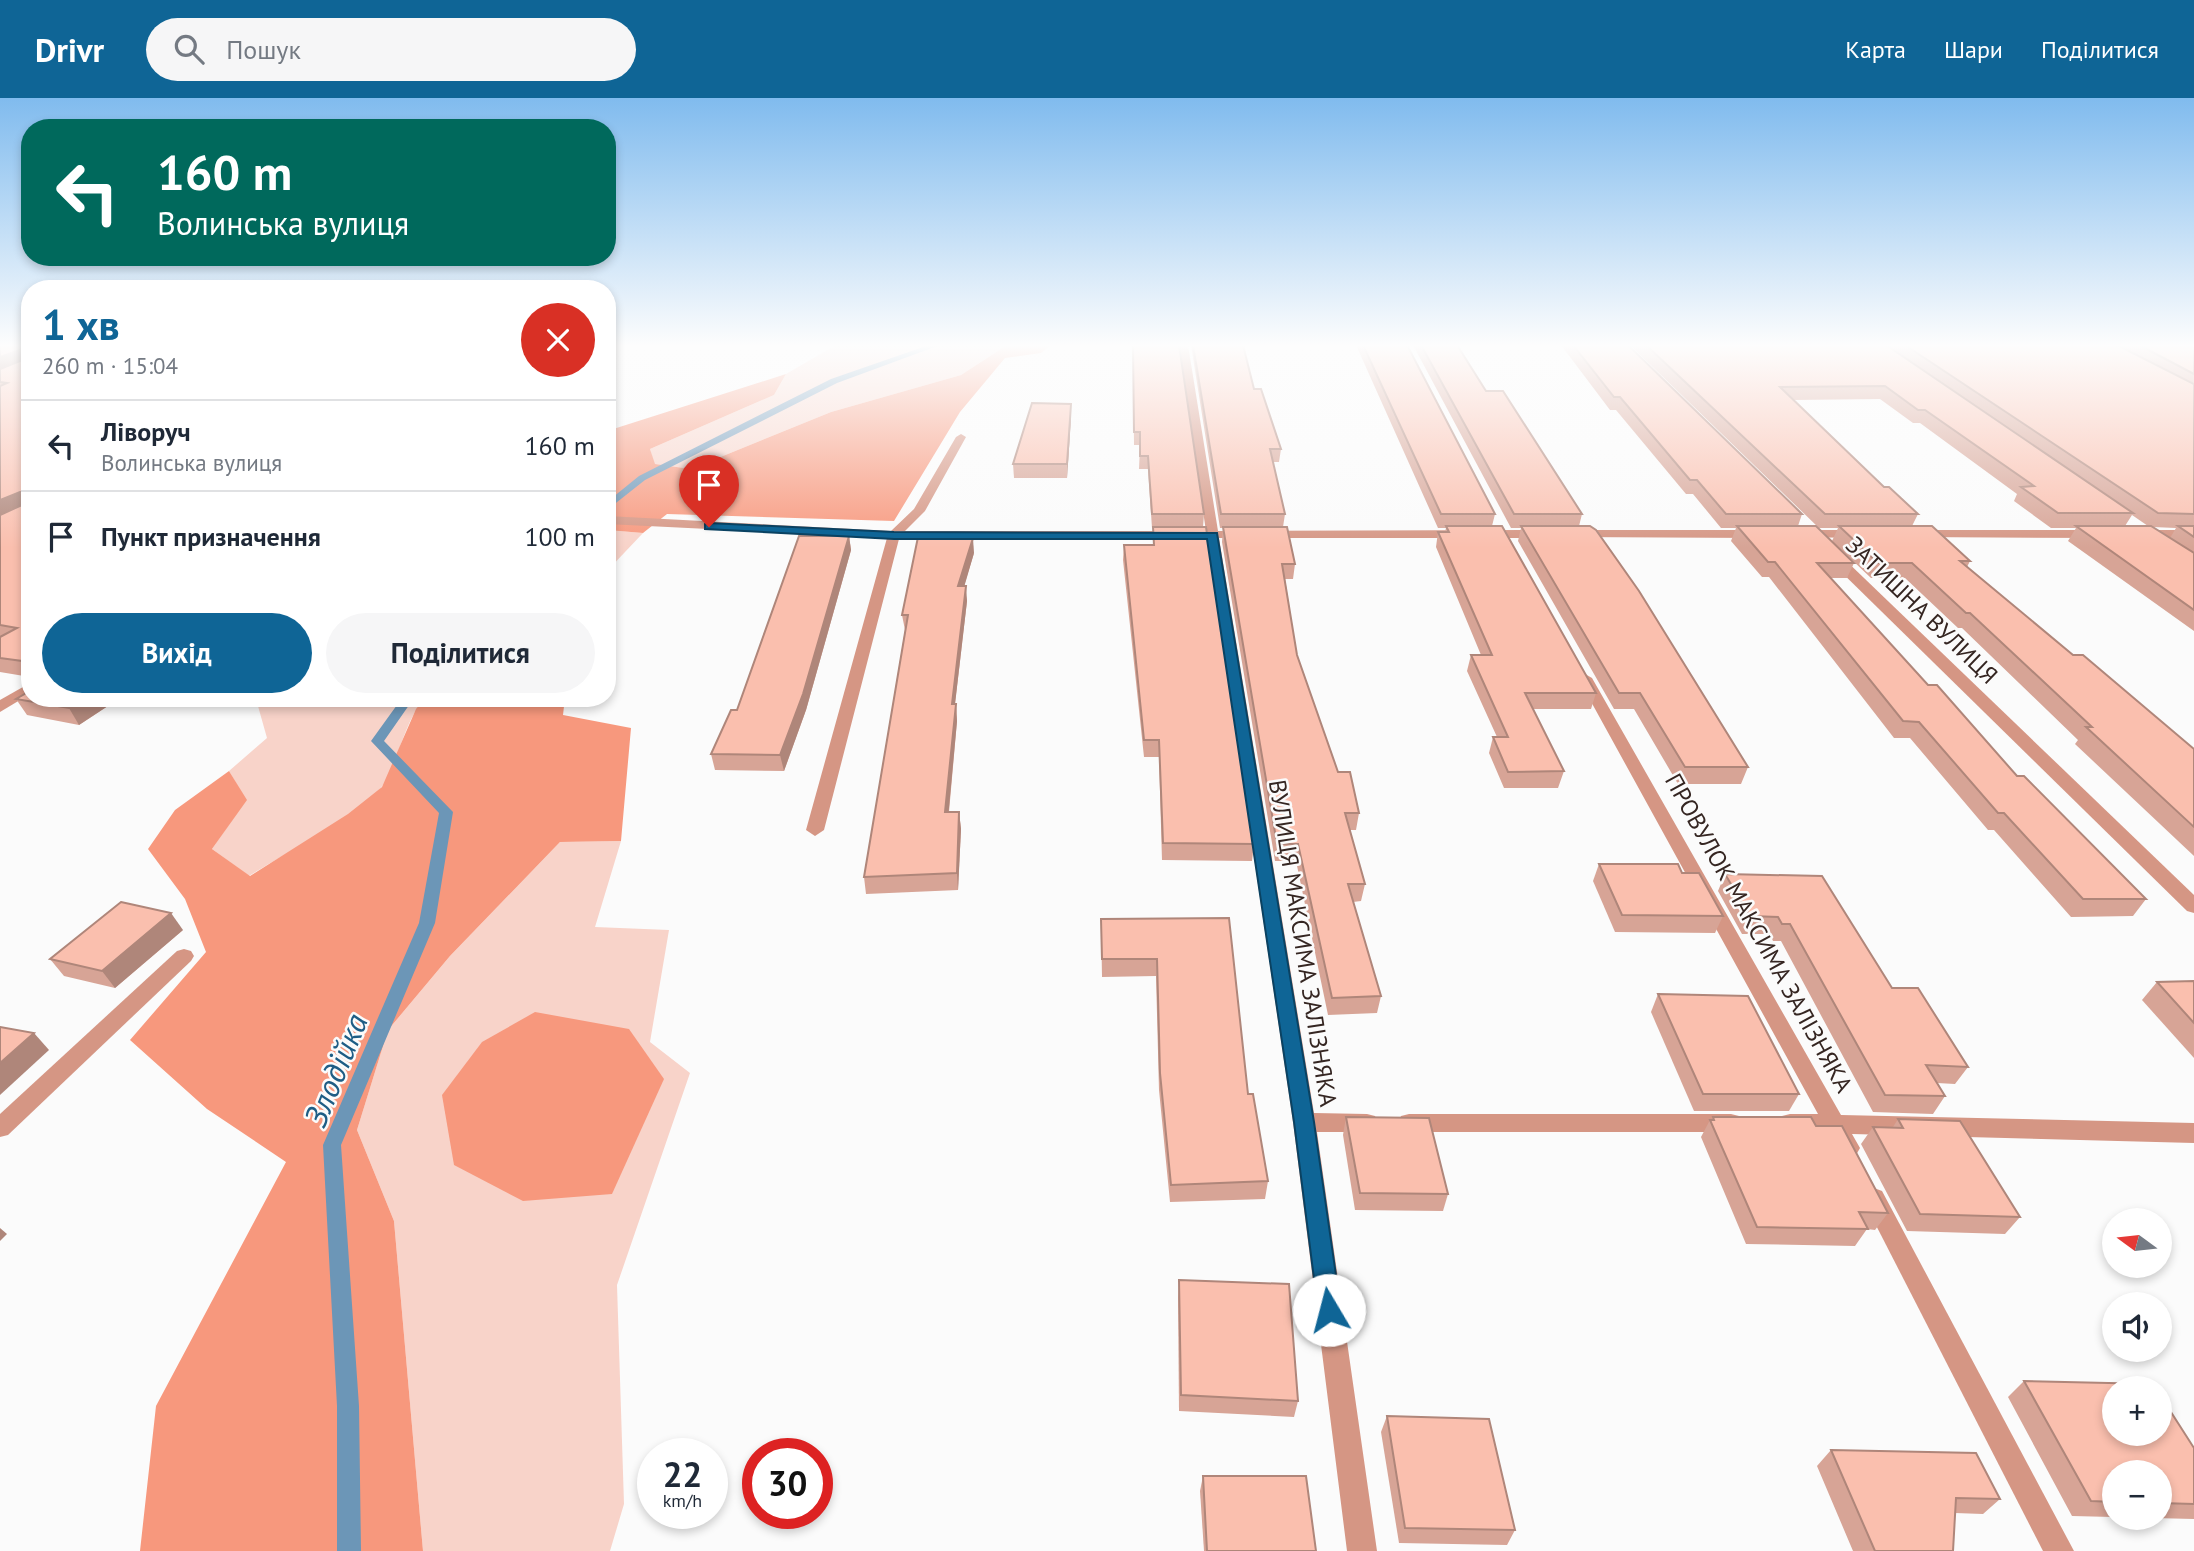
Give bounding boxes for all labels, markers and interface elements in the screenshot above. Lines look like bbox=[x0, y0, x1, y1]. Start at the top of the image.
search box bbox=[146, 18, 636, 81]
text: Drivr bbox=[35, 28, 104, 71]
icon: search bbox=[170, 30, 208, 68]
text: Пошук bbox=[226, 33, 301, 66]
text: Карта bbox=[1845, 34, 1906, 65]
text: Шари bbox=[1944, 34, 2003, 65]
text: Поділитися bbox=[2041, 34, 2159, 65]
text: 160 m bbox=[157, 140, 292, 204]
icon: left bbox=[42, 147, 133, 238]
text: Волинська вулиця bbox=[157, 202, 409, 244]
text: 1 хв bbox=[42, 297, 120, 352]
button: close bbox=[521, 303, 595, 377]
text: 260 m · 15:04 bbox=[42, 351, 178, 380]
text: Ліворуч bbox=[101, 415, 191, 448]
icon: left bbox=[42, 427, 80, 465]
text: 160 m bbox=[524, 429, 595, 462]
text: Волинська вулиця bbox=[101, 448, 282, 477]
pin bbox=[679, 455, 739, 527]
icon: arrive bbox=[690, 466, 728, 504]
icon: arrive bbox=[42, 518, 80, 556]
text: Пункт призначення bbox=[101, 520, 321, 553]
text: 100 m bbox=[524, 520, 595, 553]
street label: ЗАТИШНА ВУЛИЦЯ bbox=[1839, 529, 2005, 691]
button: Вихід bbox=[42, 613, 312, 693]
button: Поділитися bbox=[326, 613, 595, 693]
street label: ПРОВУЛОК МАКСИМА ЗАЛІЗНЯКА bbox=[1658, 768, 1860, 1098]
street label: ВУЛИЦЯ МАКСИМА ЗАЛІЗНЯКА bbox=[1262, 777, 1344, 1109]
water label: Злодійка bbox=[293, 1007, 377, 1133]
north arrow bbox=[2102, 1208, 2172, 1278]
map controls bbox=[2102, 1208, 2172, 1530]
position arrow bbox=[1292, 1273, 1366, 1347]
button: sound bbox=[2102, 1292, 2172, 1362]
button: + bbox=[2102, 1376, 2172, 1446]
speed limit sign: 30 bbox=[742, 1438, 833, 1529]
text: 22 bbox=[663, 1451, 702, 1497]
button: − bbox=[2102, 1460, 2172, 1530]
text: km/h bbox=[663, 1489, 702, 1512]

